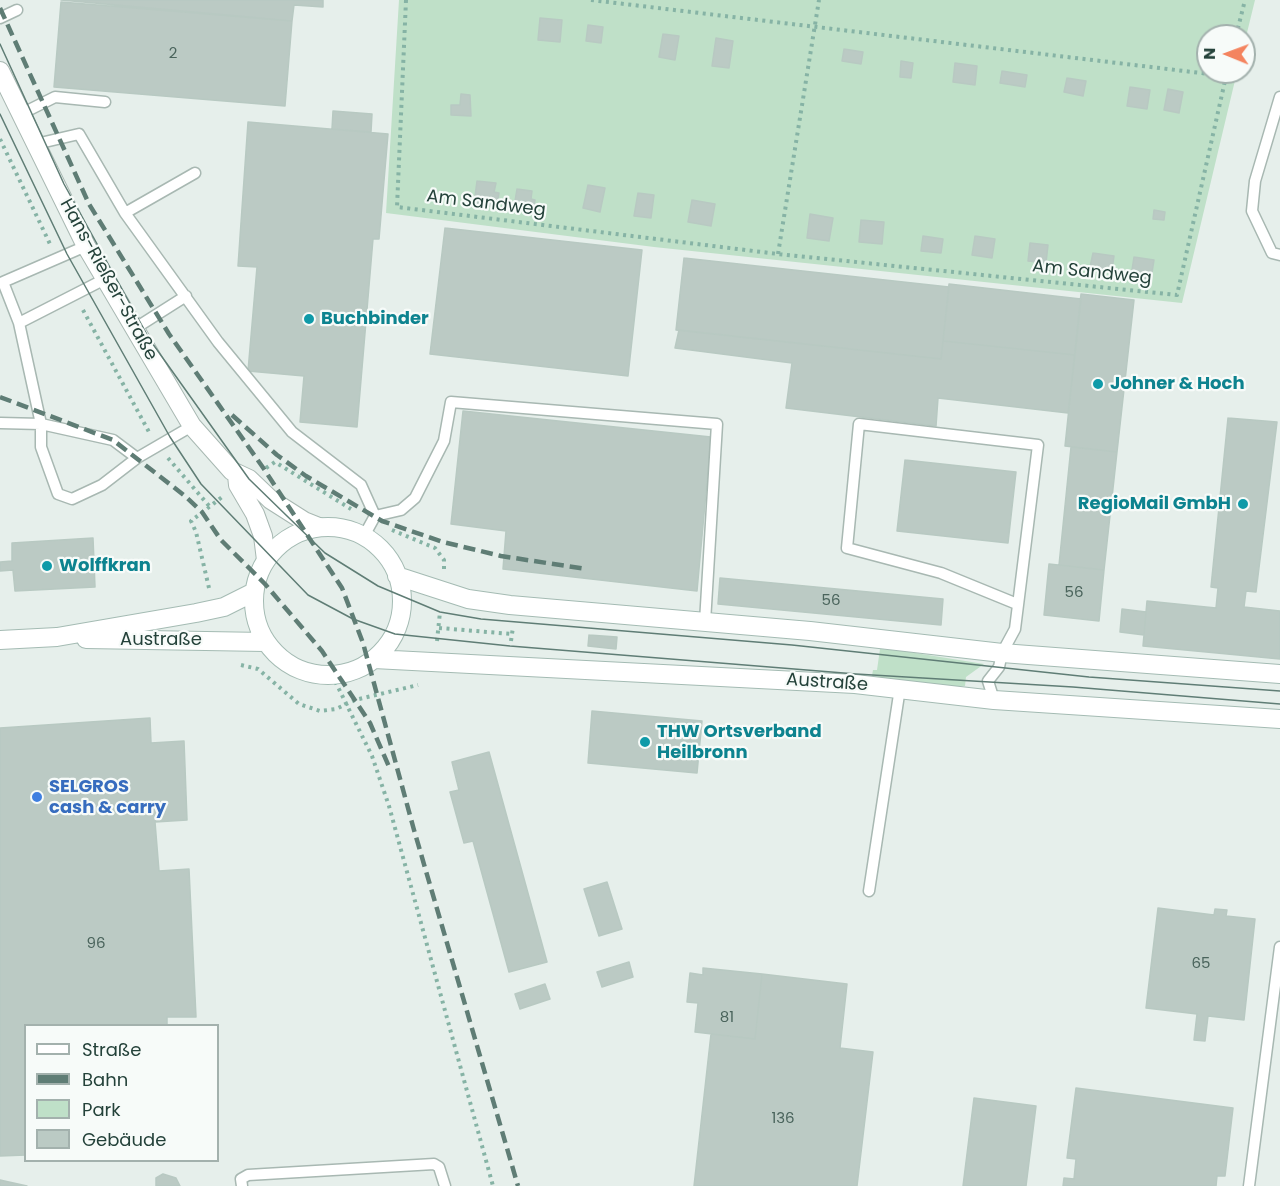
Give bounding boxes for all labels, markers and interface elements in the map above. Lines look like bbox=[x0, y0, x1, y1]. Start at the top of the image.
north arrow bbox=[1196, 24, 1256, 84]
house number: 2 bbox=[169, 45, 177, 63]
text: N bbox=[1198, 47, 1221, 60]
street label: Am Sandweg bbox=[425, 186, 547, 222]
street label: Hans-Rießer-Straße bbox=[55, 195, 161, 365]
street label: Am Sandweg bbox=[1031, 256, 1153, 290]
place label: Buchbinder bbox=[321, 308, 429, 330]
marker: Buchbinder bbox=[302, 312, 316, 326]
place label: Johner & Hoch bbox=[1110, 373, 1245, 395]
marker: Johner & Hoch bbox=[1091, 377, 1105, 391]
place label: RegioMail GmbH bbox=[1078, 493, 1231, 515]
marker: RegioMail GmbH bbox=[1236, 497, 1250, 511]
place label: Wolffkran bbox=[59, 555, 151, 577]
marker: Wolffkran bbox=[40, 559, 54, 573]
house number: 56 bbox=[1065, 584, 1083, 602]
house number: 56 bbox=[822, 592, 840, 610]
street label: Austraße bbox=[120, 629, 202, 651]
street label: Austraße bbox=[785, 669, 869, 697]
place label: THW Ortsverband Heilbronn bbox=[657, 721, 822, 764]
marker: THW Ortsverband Heilbronn bbox=[638, 735, 652, 749]
place label: SELGROS cash & carry bbox=[49, 776, 166, 818]
marker: SELGROS cash & carry bbox=[30, 790, 44, 804]
house number: 96 bbox=[87, 935, 105, 953]
house number: 65 bbox=[1192, 955, 1210, 973]
house number: 81 bbox=[720, 1009, 734, 1027]
legend bbox=[24, 1024, 219, 1162]
text: Straße bbox=[82, 1037, 141, 1062]
text: Bahn bbox=[82, 1067, 128, 1092]
text: Park bbox=[82, 1097, 121, 1122]
house number: 136 bbox=[771, 1110, 795, 1128]
text: Gebäude bbox=[82, 1127, 166, 1152]

